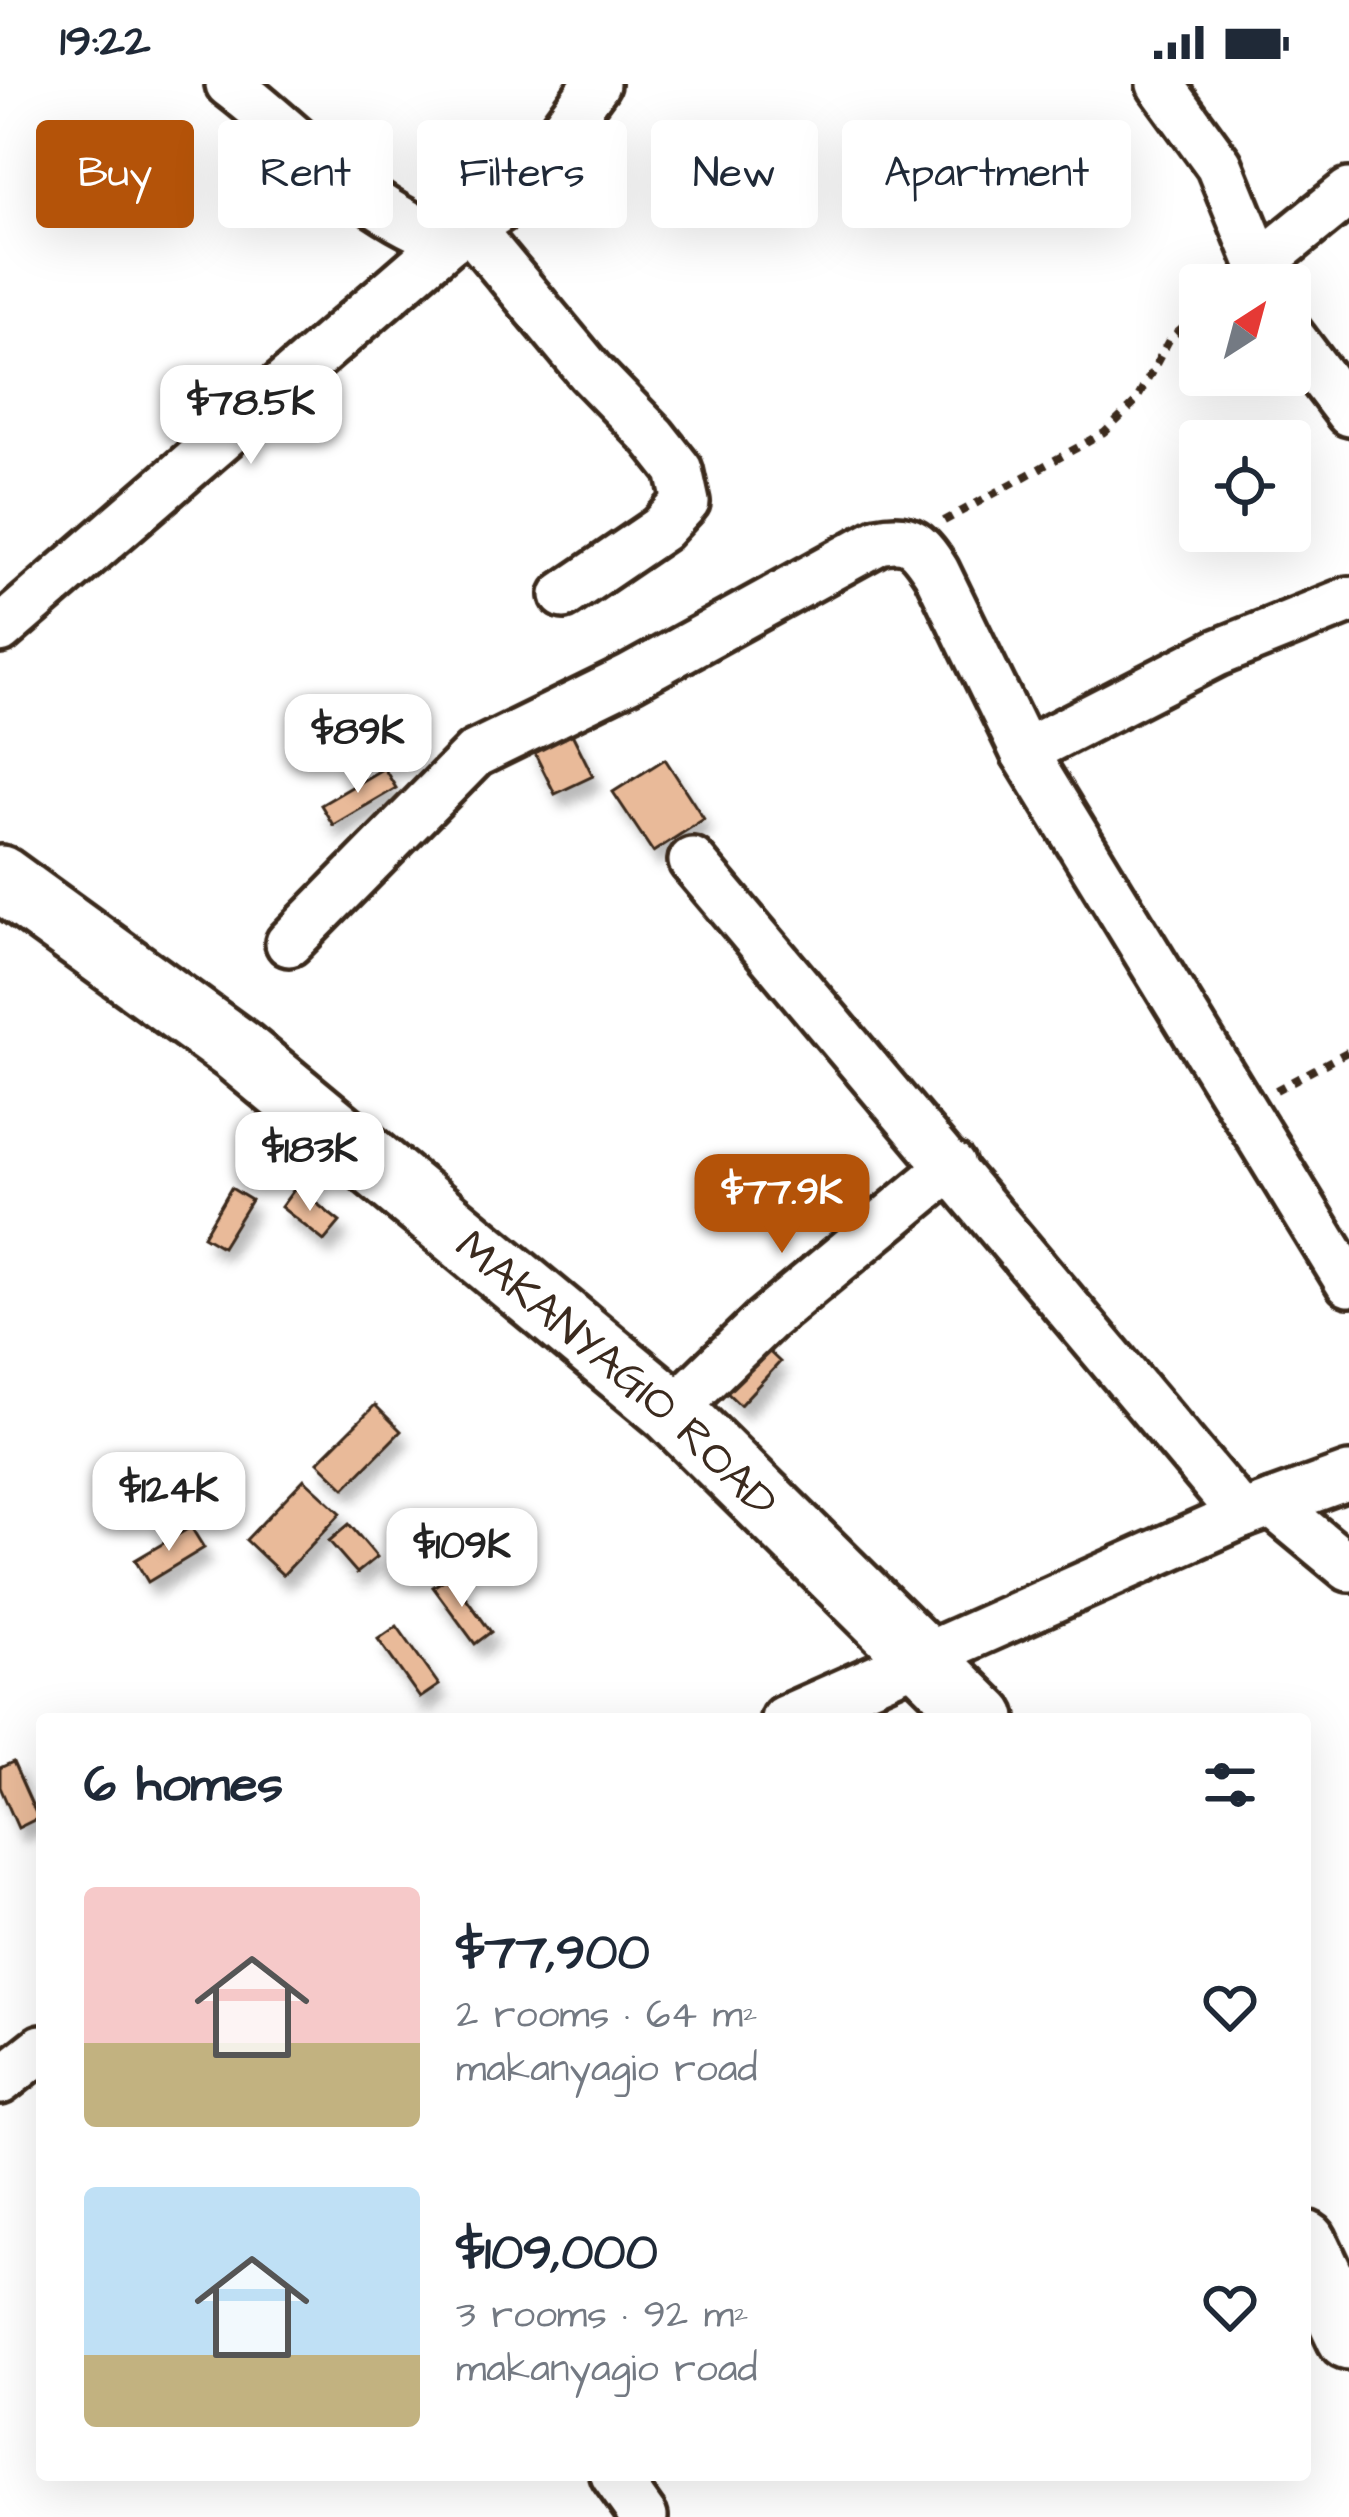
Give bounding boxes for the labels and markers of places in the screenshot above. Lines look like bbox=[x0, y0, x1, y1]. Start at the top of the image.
pin: $78.5K bbox=[153, 365, 349, 467]
pin: $89K bbox=[287, 694, 429, 796]
pin: $183K bbox=[226, 1112, 394, 1214]
pin: $77.9K bbox=[684, 1154, 880, 1256]
pin: $124K bbox=[85, 1452, 253, 1554]
pin: $109K bbox=[378, 1508, 546, 1610]

